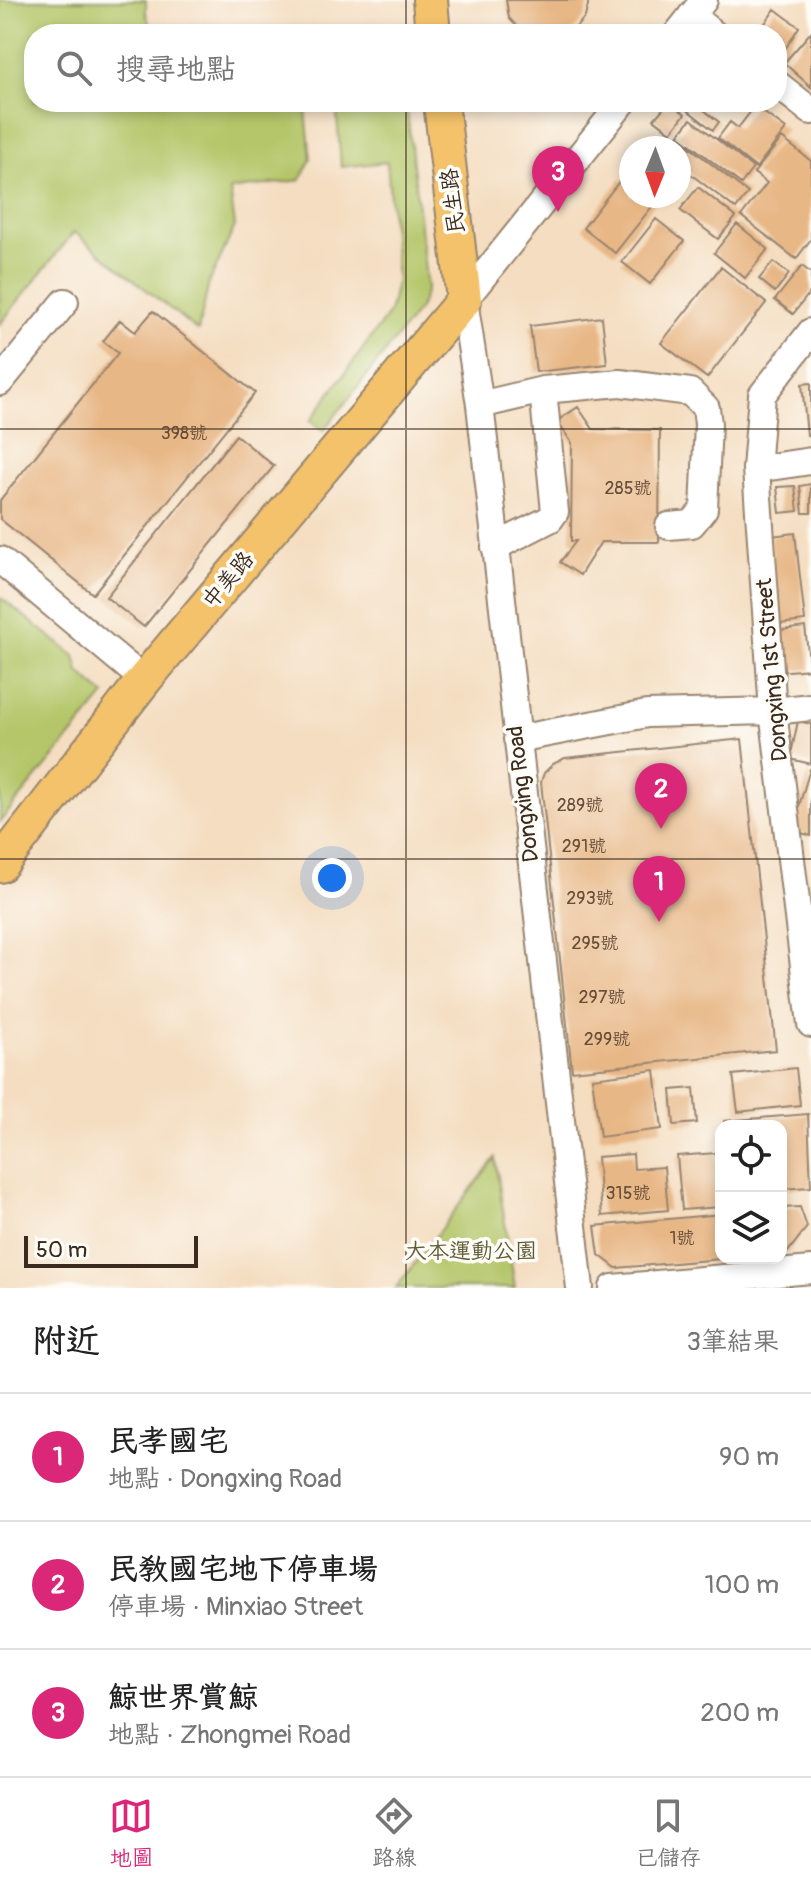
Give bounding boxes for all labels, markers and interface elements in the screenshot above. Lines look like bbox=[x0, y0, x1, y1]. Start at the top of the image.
search box bbox=[24, 24, 787, 112]
icon: search bbox=[52, 46, 96, 90]
text: 搜尋地點 bbox=[116, 51, 236, 88]
north arrow bbox=[619, 136, 691, 208]
pin: 3 bbox=[532, 146, 584, 212]
street label: 民生路 bbox=[435, 167, 471, 235]
house number: 398號 bbox=[161, 422, 207, 445]
house number: 285號 bbox=[605, 477, 651, 500]
street label: 中美路 bbox=[196, 546, 260, 614]
street label: Dongxing 1st Street bbox=[750, 577, 794, 763]
street label: Dongxing Road bbox=[501, 724, 545, 864]
pin: 2 bbox=[635, 763, 687, 829]
house number: 289號 bbox=[557, 794, 603, 817]
house number: 291號 bbox=[562, 835, 606, 858]
pin: 1 bbox=[633, 856, 685, 922]
your location bbox=[312, 858, 352, 898]
house number: 293號 bbox=[566, 887, 614, 910]
house number: 295號 bbox=[571, 932, 619, 955]
house number: 297號 bbox=[579, 986, 625, 1009]
house number: 299號 bbox=[584, 1028, 630, 1051]
map controls bbox=[715, 1120, 787, 1264]
button: locate bbox=[715, 1120, 787, 1192]
house number: 315號 bbox=[606, 1182, 650, 1205]
button: layers bbox=[715, 1192, 787, 1264]
house number: 1號 bbox=[669, 1227, 695, 1250]
scale bar bbox=[24, 1232, 198, 1268]
text: 50 m bbox=[36, 1236, 87, 1264]
park label: 大本運動公園 bbox=[405, 1237, 537, 1265]
text: 附近 bbox=[32, 1320, 100, 1363]
text: 3筆結果 bbox=[686, 1326, 779, 1358]
text: 民孝國宅 bbox=[108, 1423, 228, 1460]
text: 1 bbox=[53, 1441, 63, 1473]
text: 90 m bbox=[719, 1441, 779, 1473]
text: 地點 · Dongxing Road bbox=[108, 1463, 342, 1495]
text: 民教國宅地下停車場 bbox=[108, 1551, 378, 1588]
text: 2 bbox=[51, 1569, 65, 1601]
text: 100 m bbox=[705, 1569, 779, 1601]
text: 停車場 · Minxiao Street bbox=[108, 1591, 363, 1623]
text: 鯨世界賞鯨 bbox=[108, 1679, 258, 1716]
text: 3 bbox=[51, 1697, 65, 1729]
text: 200 m bbox=[700, 1697, 779, 1729]
text: 地點 · Zhongmei Road bbox=[108, 1719, 351, 1751]
tab: 地圖 bbox=[109, 1794, 154, 1872]
tab: 路線 bbox=[372, 1794, 417, 1872]
tab: 已儲存 bbox=[635, 1794, 702, 1872]

